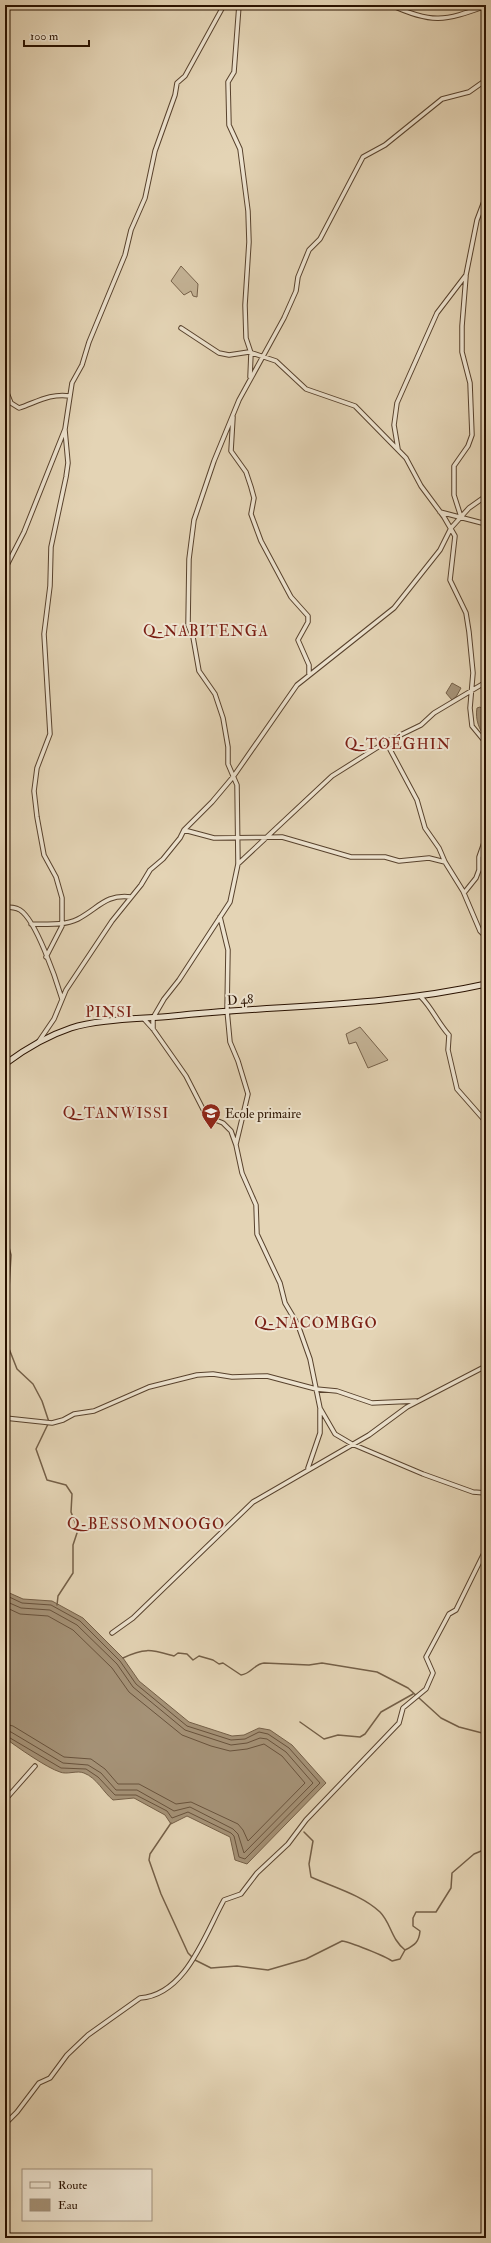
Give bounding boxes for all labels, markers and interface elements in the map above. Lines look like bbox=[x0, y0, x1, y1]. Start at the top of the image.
scale bar bbox=[24, 22, 89, 48]
text: 100 m bbox=[30, 29, 59, 44]
district label: Q-NABITENGA bbox=[143, 622, 269, 641]
district label: Q-TOÉGHIN bbox=[345, 733, 451, 754]
street label: D 48 bbox=[226, 991, 254, 1009]
district label: PINSI bbox=[85, 1003, 133, 1022]
school or university icon: Ecole primaire bbox=[200, 1102, 222, 1130]
district label: Q-TANWISSI bbox=[63, 1104, 169, 1123]
place label: Ecole primaire bbox=[225, 1106, 302, 1123]
district label: Q-NACOMBGO bbox=[254, 1314, 378, 1333]
district label: Q-BESSOMNOOGO bbox=[67, 1515, 225, 1534]
legend bbox=[22, 2169, 152, 2221]
text: Route bbox=[58, 2178, 87, 2193]
text: Eau bbox=[58, 2198, 78, 2213]

